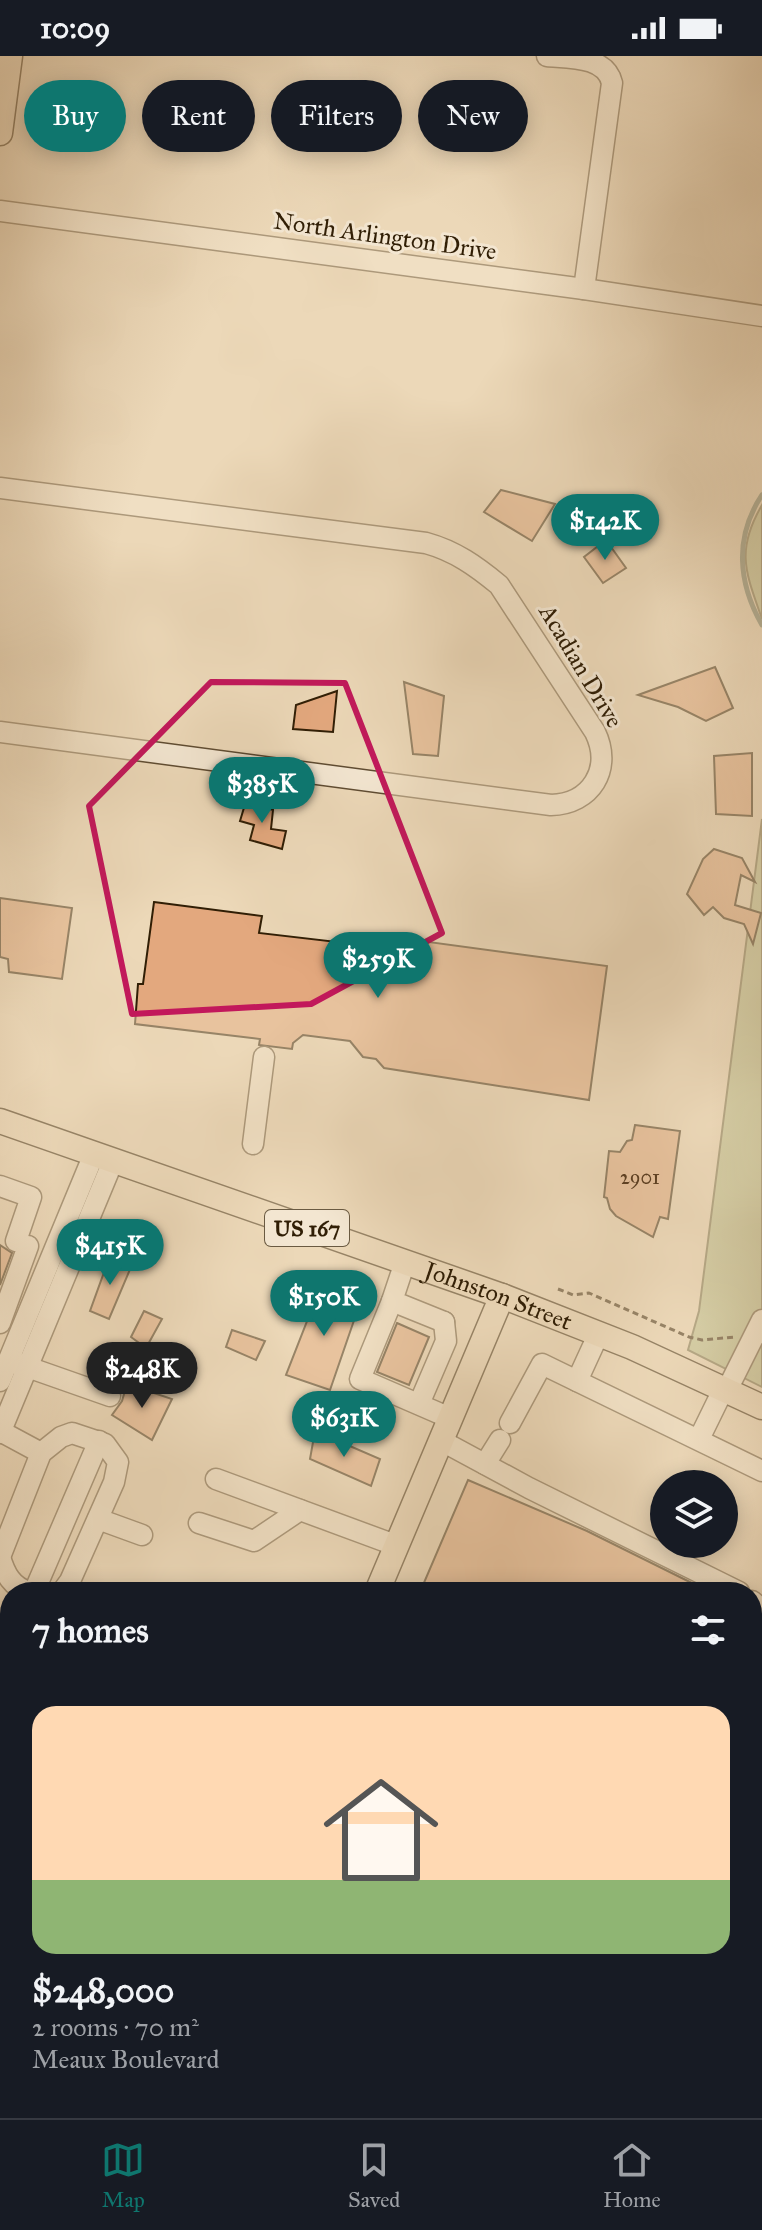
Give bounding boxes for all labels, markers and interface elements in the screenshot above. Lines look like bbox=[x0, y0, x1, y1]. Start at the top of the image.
text: 10:09 bbox=[40, 10, 110, 46]
chip: Buy bbox=[24, 80, 126, 152]
chip: Rent bbox=[142, 80, 255, 152]
chip: Filters bbox=[271, 80, 402, 152]
chip: New bbox=[418, 80, 528, 152]
street label: North Arlington Drive bbox=[272, 205, 498, 267]
pin: $142K bbox=[549, 494, 661, 562]
text: $142K bbox=[569, 504, 641, 536]
street label: Acadian Drive bbox=[532, 598, 630, 733]
pin: $385K bbox=[206, 757, 318, 825]
text: $385K bbox=[227, 767, 297, 799]
pin: $259K bbox=[322, 932, 434, 1000]
text: $259K bbox=[342, 942, 414, 974]
house number: 2901 bbox=[620, 1165, 660, 1189]
road number: US 167 bbox=[265, 1210, 349, 1246]
pin: $415K bbox=[54, 1219, 166, 1287]
text: $415K bbox=[75, 1229, 145, 1261]
street label: Johnston Street bbox=[418, 1254, 577, 1337]
pin: $150K bbox=[268, 1270, 380, 1338]
text: $150K bbox=[288, 1280, 360, 1312]
pin: $248K bbox=[86, 1342, 198, 1410]
text: $248K bbox=[104, 1352, 180, 1384]
pin: $631K bbox=[288, 1391, 400, 1459]
text: $631K bbox=[310, 1401, 378, 1433]
map controls bbox=[650, 1470, 738, 1558]
button: layers bbox=[650, 1470, 738, 1558]
icon: filters bbox=[686, 1608, 730, 1652]
text: 7 homes bbox=[32, 1610, 149, 1651]
icon: home bbox=[309, 1758, 453, 1902]
text: $248,000 bbox=[32, 1970, 174, 2011]
text: 2 rooms · 70 m² bbox=[32, 2011, 199, 2043]
text: Meaux Boulevard bbox=[32, 2043, 219, 2075]
tab: Map bbox=[101, 2138, 145, 2213]
tab: Saved bbox=[348, 2138, 400, 2213]
tab: Home bbox=[603, 2138, 661, 2213]

